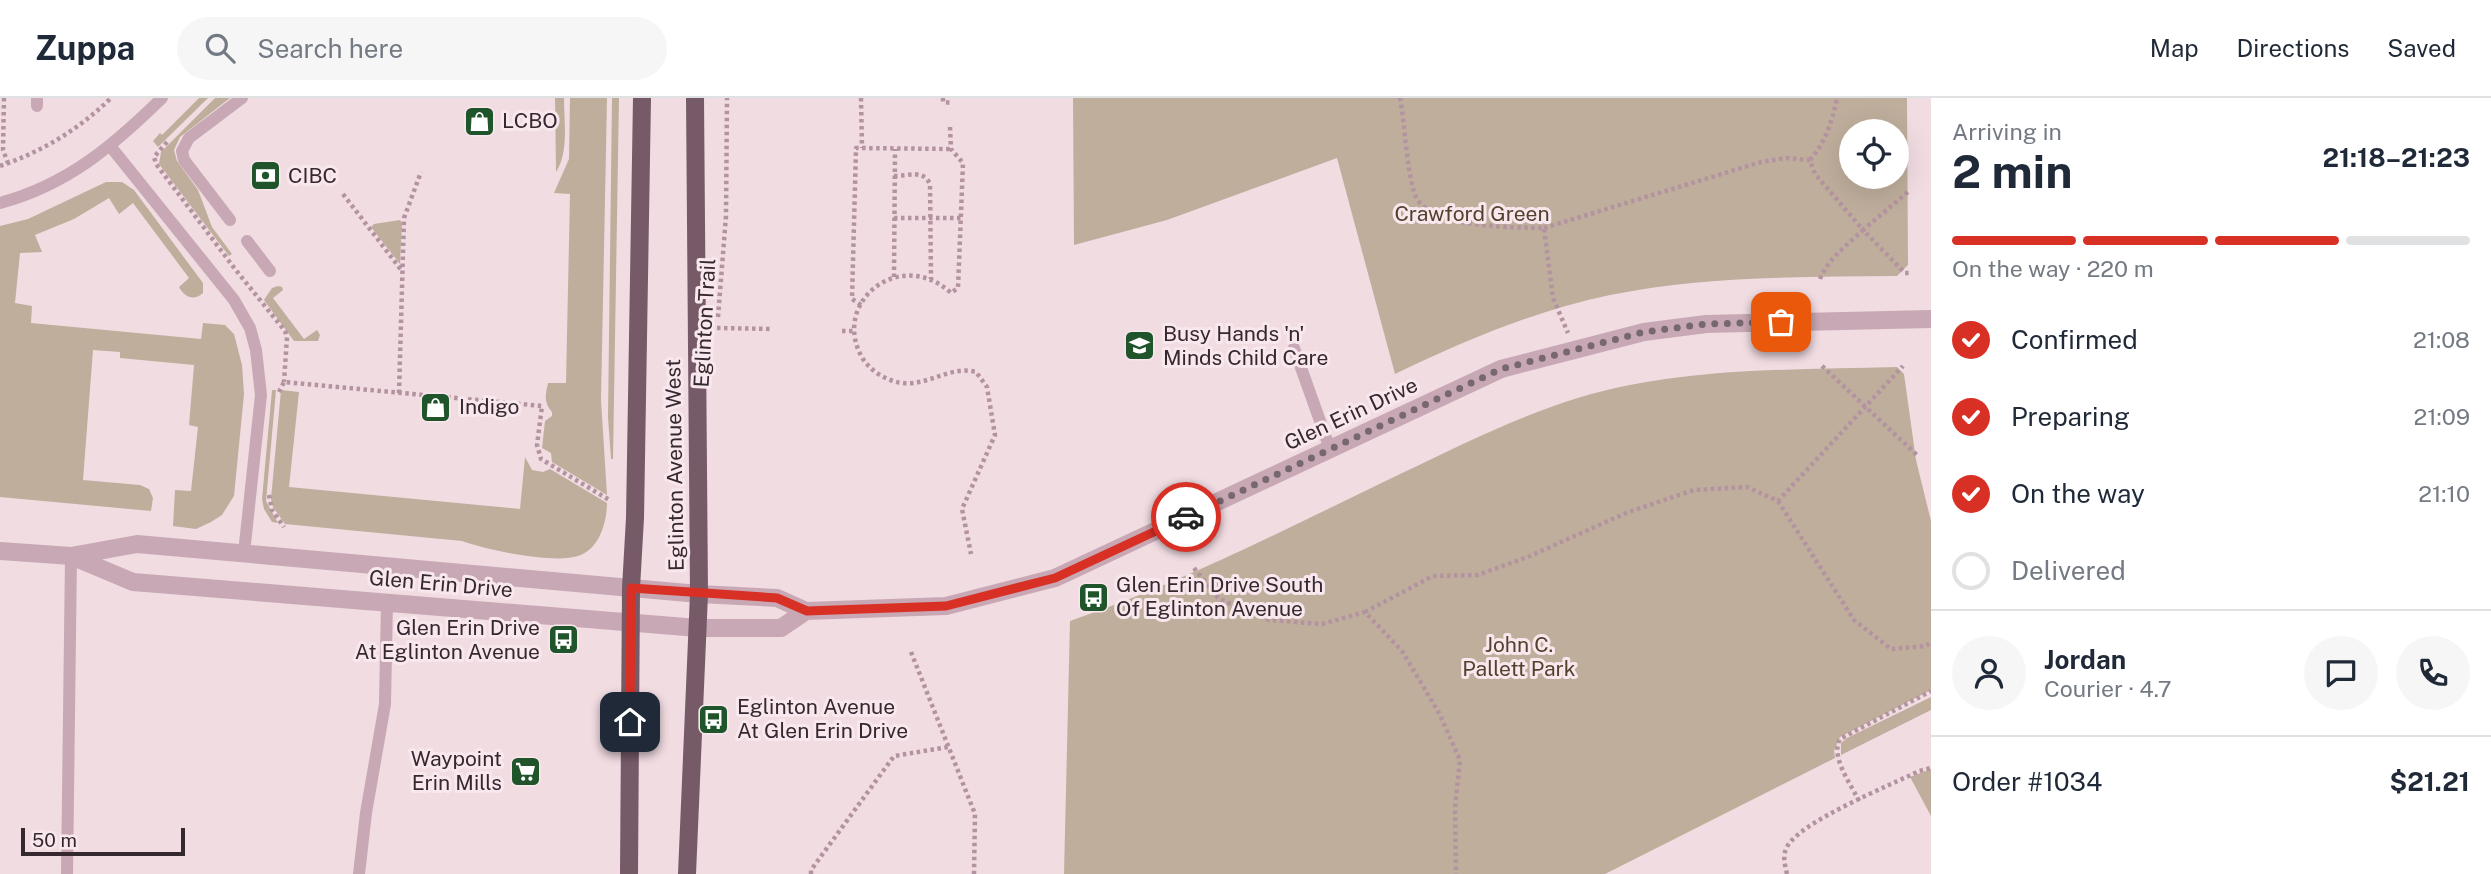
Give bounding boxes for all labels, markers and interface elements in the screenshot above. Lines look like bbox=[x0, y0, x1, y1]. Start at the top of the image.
search box bbox=[177, 17, 667, 80]
text: Zuppa bbox=[35, 29, 135, 67]
icon: search bbox=[201, 29, 239, 67]
text: Search here bbox=[257, 33, 403, 64]
text: Map bbox=[2150, 34, 2199, 62]
text: Directions bbox=[2237, 34, 2349, 62]
text: Saved bbox=[2387, 34, 2456, 62]
shop icon: LCBO bbox=[462, 104, 496, 138]
place label: LCBO bbox=[502, 108, 558, 133]
text: Arriving in bbox=[1952, 118, 2062, 145]
map controls bbox=[1839, 119, 1909, 189]
button: locate bbox=[1839, 119, 1909, 189]
text: 21:18–21:23 bbox=[2322, 142, 2470, 173]
text: 2 min bbox=[1952, 144, 2072, 198]
bank icon: CIBC bbox=[248, 159, 282, 193]
place label: CIBC bbox=[288, 163, 337, 188]
park label: Crawford Green bbox=[1394, 201, 1550, 226]
text: On the way · 220 m bbox=[1952, 255, 2154, 282]
street label: Eglinton Trail bbox=[689, 258, 720, 388]
pin bbox=[1751, 292, 1811, 352]
icon: bag bbox=[1762, 303, 1800, 341]
place label: Busy Hands 'n' Minds Child Care bbox=[1163, 321, 1328, 370]
icon: check bbox=[1952, 321, 1990, 359]
text: Confirmed bbox=[2011, 324, 2138, 355]
text: 21:08 bbox=[2413, 326, 2470, 353]
school or university icon: Busy Hands 'n' Minds Child Care bbox=[1123, 329, 1157, 363]
street label: Eglinton Avenue West bbox=[660, 359, 689, 571]
street label: Glen Erin Drive bbox=[1280, 372, 1421, 455]
shop icon: Indigo bbox=[419, 390, 453, 424]
place label: Indigo bbox=[459, 394, 520, 419]
icon: check bbox=[1952, 398, 1990, 436]
text: Preparing bbox=[2011, 401, 2130, 432]
text: 21:09 bbox=[2413, 403, 2470, 430]
icon: check bbox=[1952, 475, 1990, 513]
text: On the way bbox=[2011, 478, 2145, 509]
text: 21:10 bbox=[2418, 480, 2470, 507]
courier bbox=[1151, 482, 1221, 552]
icon: car bbox=[1167, 498, 1205, 536]
text: Delivered bbox=[2011, 555, 2126, 586]
street label: Glen Erin Drive bbox=[368, 565, 514, 602]
place label: Glen Erin Drive South Of Eglinton Avenue bbox=[1116, 572, 1323, 621]
bus stop icon: Glen Erin Drive South Of Eglinton Avenue bbox=[1076, 580, 1110, 614]
place label: Glen Erin Drive At Eglinton Avenue bbox=[355, 615, 540, 664]
bus stop icon: Glen Erin Drive At Eglinton Avenue bbox=[546, 623, 580, 657]
park label: John C. Pallett Park bbox=[1462, 632, 1576, 681]
button: person bbox=[1952, 636, 2026, 710]
button: chat bbox=[2304, 636, 2378, 710]
button: phone bbox=[2396, 636, 2470, 710]
text: Jordan bbox=[2044, 644, 2126, 675]
text: Courier · 4.7 bbox=[2044, 675, 2172, 702]
pin bbox=[600, 692, 660, 752]
place label: Eglinton Avenue At Glen Erin Drive bbox=[737, 694, 908, 743]
bus stop icon: Eglinton Avenue At Glen Erin Drive bbox=[697, 702, 731, 736]
icon: home bbox=[611, 703, 649, 741]
place label: Waypoint Erin Mills bbox=[411, 746, 502, 795]
supermarket icon: Waypoint Erin Mills bbox=[508, 754, 542, 788]
text: Order #1034 bbox=[1952, 766, 2102, 797]
text: $21.21 bbox=[2390, 766, 2470, 797]
scale bar bbox=[21, 825, 186, 857]
text: 50 m bbox=[32, 829, 77, 851]

